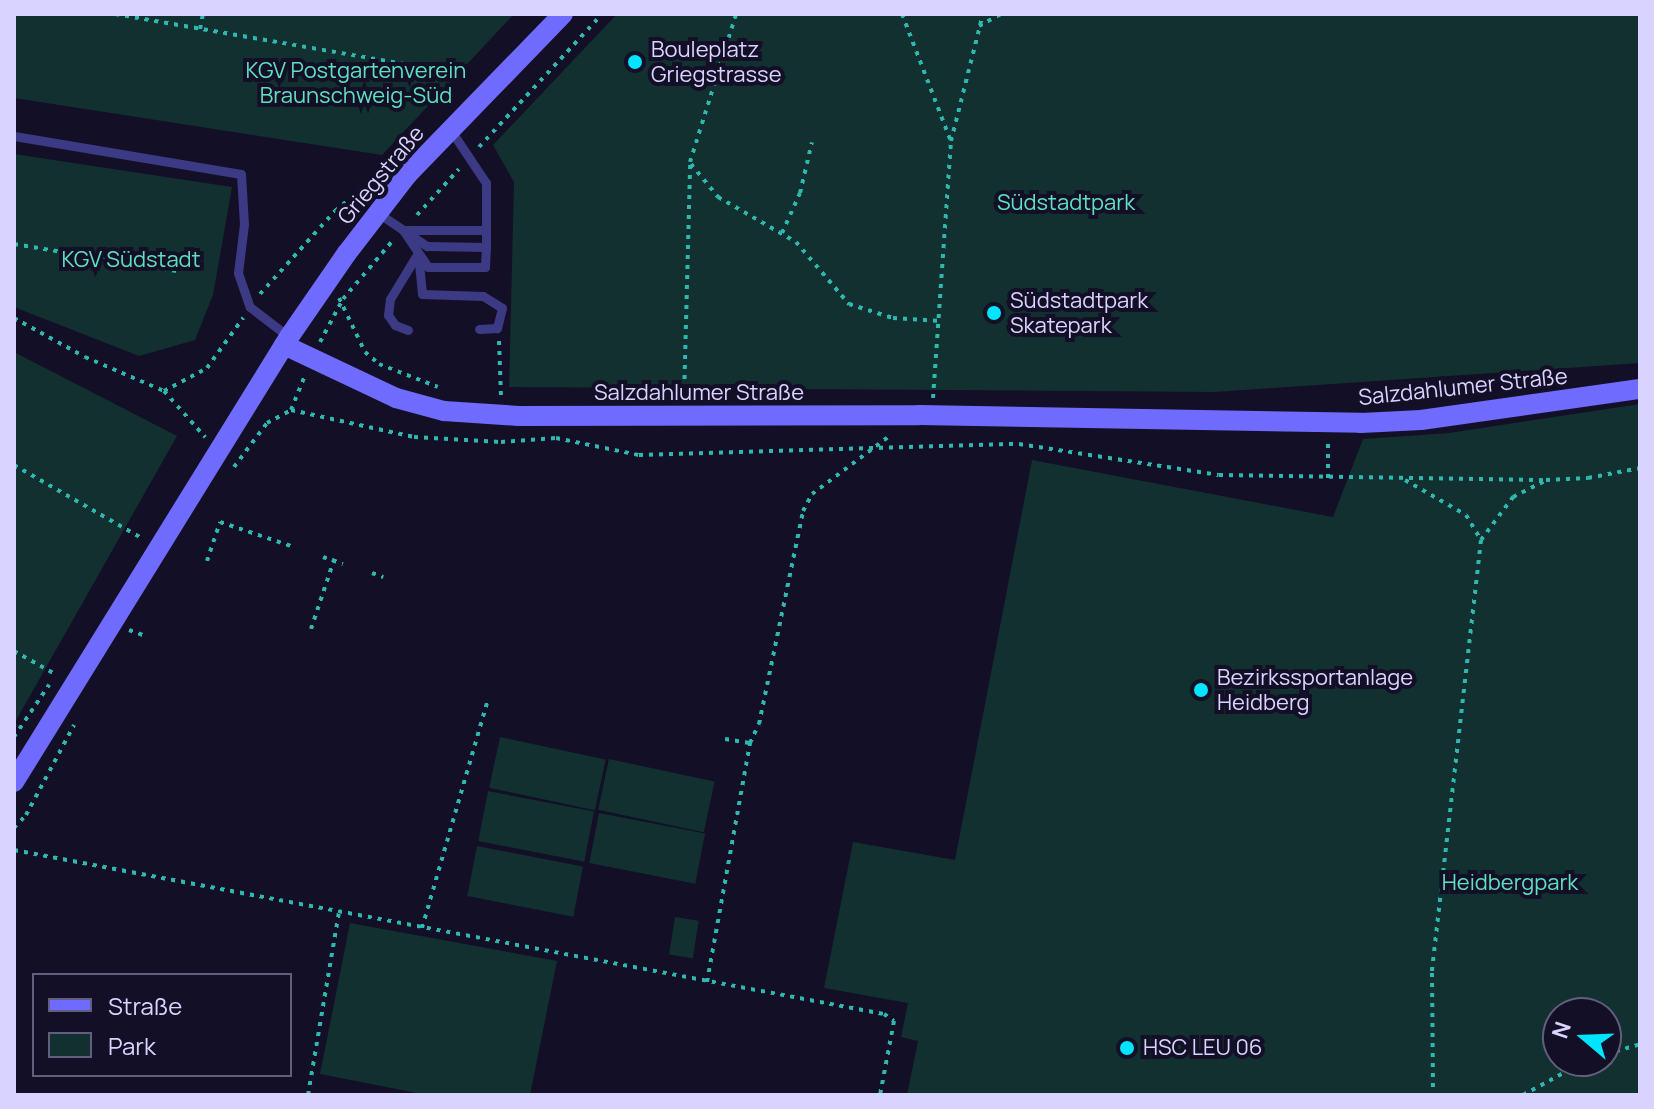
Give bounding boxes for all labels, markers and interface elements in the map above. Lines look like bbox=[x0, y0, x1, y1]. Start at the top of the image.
place label: Bouleplatz Griegstrasse bbox=[651, 36, 781, 88]
marker: Bouleplatz Griegstrasse bbox=[626, 53, 644, 71]
park label: KGV Postgartenverein Braunschweig-Süd bbox=[246, 57, 466, 108]
street label: Griegstraße bbox=[332, 120, 430, 230]
park label: Südstadtpark bbox=[997, 190, 1135, 216]
park label: KGV Südstadt bbox=[62, 247, 200, 273]
place label: Südstadtpark Skatepark bbox=[1010, 287, 1148, 338]
marker: Südstadtpark Skatepark bbox=[985, 304, 1003, 322]
street label: Salzdahlumer Straße bbox=[1357, 363, 1569, 411]
street label: Salzdahlumer Straße bbox=[594, 380, 804, 406]
place label: Bezirkssportanlage Heidberg bbox=[1217, 664, 1413, 716]
marker: Bezirkssportanlage Heidberg bbox=[1192, 681, 1210, 699]
park label: Heidbergpark bbox=[1442, 870, 1578, 896]
legend bbox=[32, 973, 292, 1077]
text: Straße bbox=[108, 989, 182, 1022]
north arrow bbox=[1542, 997, 1622, 1077]
text: N bbox=[1544, 1017, 1578, 1042]
text: Park bbox=[108, 1029, 156, 1062]
place label: HSC LEU 06 bbox=[1143, 1035, 1262, 1061]
marker: HSC LEU 06 bbox=[1118, 1039, 1136, 1057]

